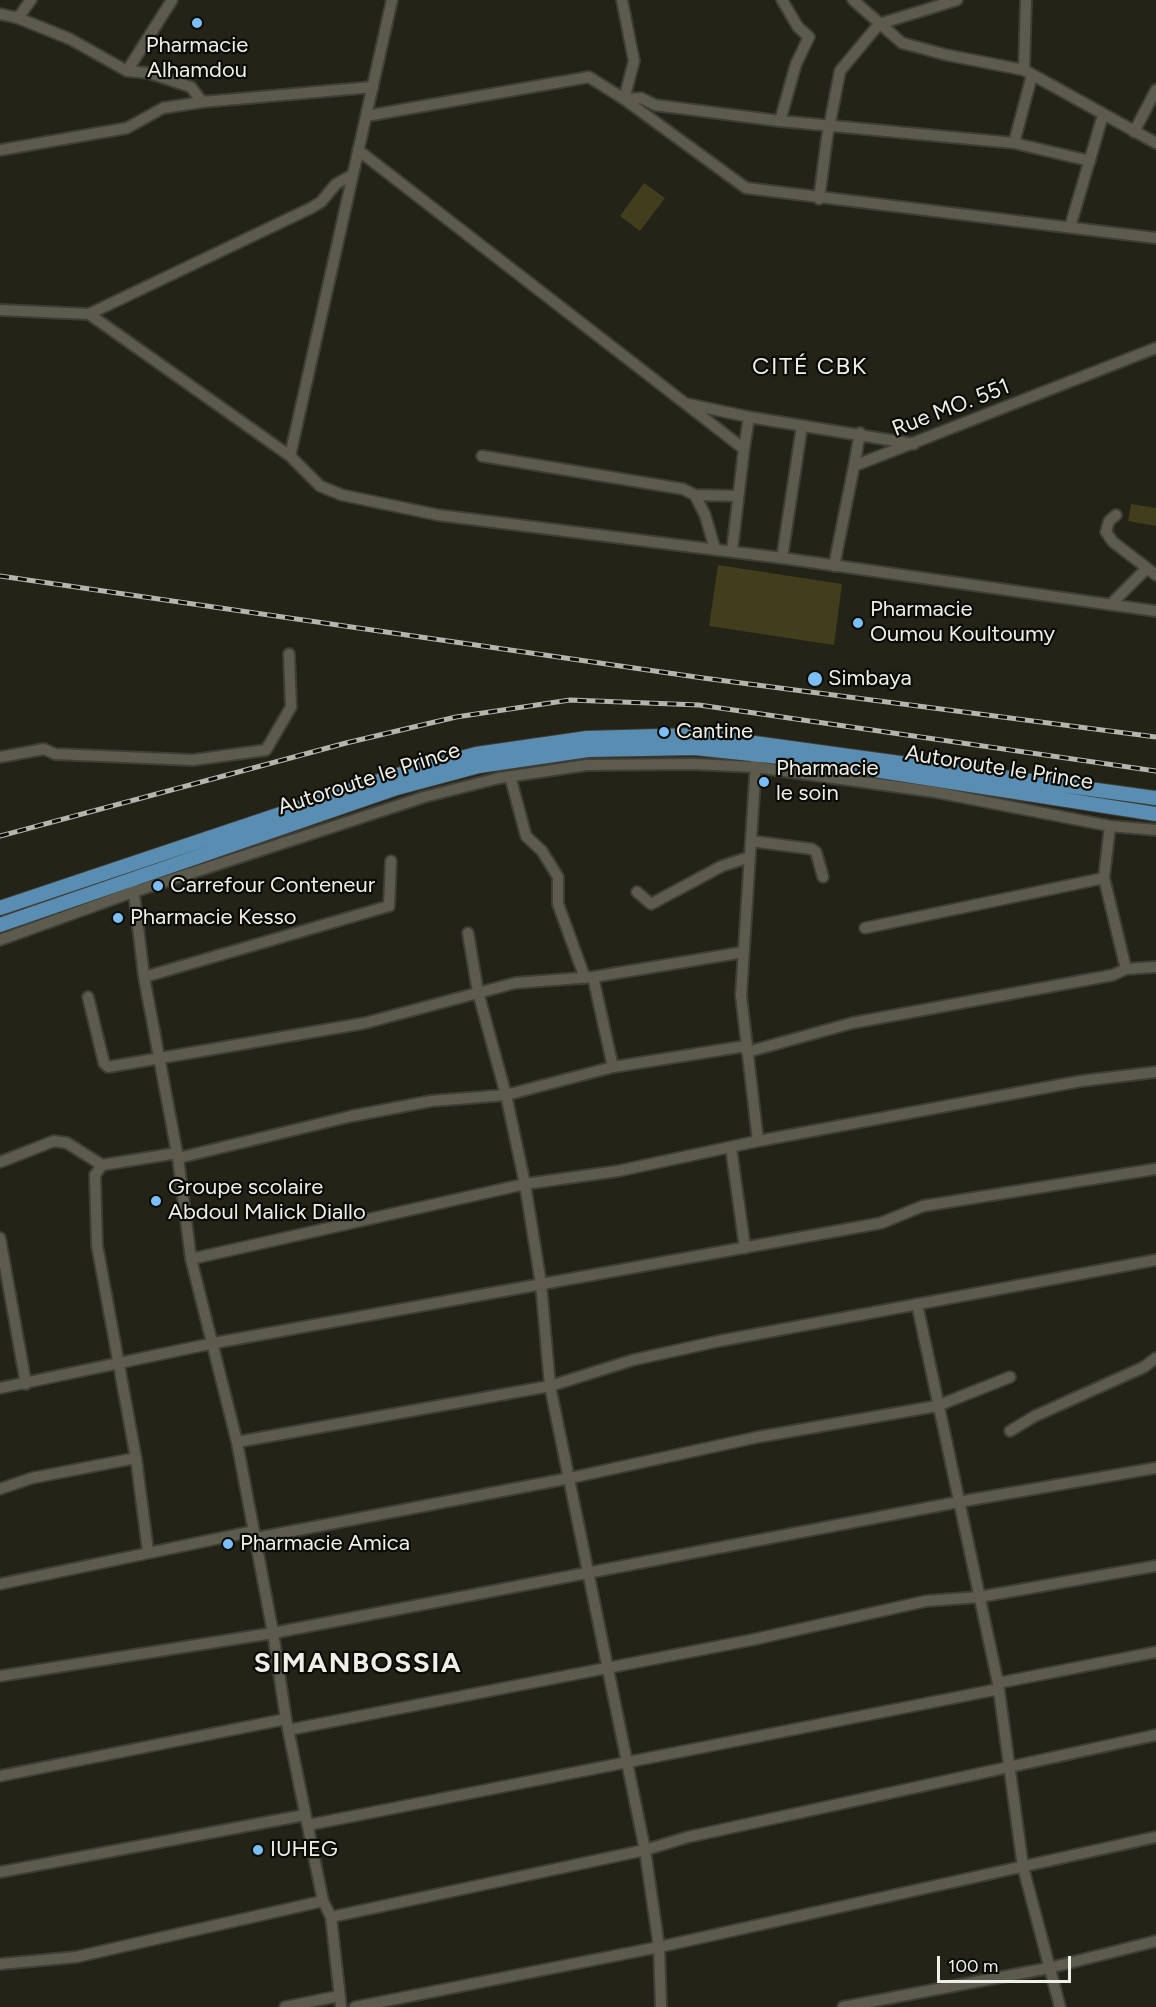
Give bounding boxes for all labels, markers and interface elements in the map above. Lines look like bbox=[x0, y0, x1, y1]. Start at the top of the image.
marker: Pharmacie Alhamdou bbox=[190, 16, 204, 30]
place label: Pharmacie Alhamdou bbox=[146, 33, 248, 84]
district label: CITÉ CBK bbox=[752, 353, 868, 381]
street label: Rue MO. 551 bbox=[889, 374, 1013, 442]
place label: Pharmacie Oumou Koultoumy bbox=[870, 597, 1055, 648]
marker: Pharmacie Oumou Koultoumy bbox=[851, 616, 865, 630]
place label: Simbaya bbox=[828, 666, 912, 692]
marker: Simbaya bbox=[806, 670, 824, 688]
place label: Cantine bbox=[676, 719, 753, 745]
marker: Cantine bbox=[657, 725, 671, 739]
street label: Autoroute le Prince bbox=[275, 737, 463, 821]
street label: Autoroute le Prince bbox=[903, 740, 1095, 796]
place label: Pharmacie le soin bbox=[776, 756, 879, 807]
marker: Pharmacie le soin bbox=[757, 775, 771, 789]
place label: Carrefour Conteneur bbox=[170, 873, 375, 899]
marker: Carrefour Conteneur bbox=[151, 879, 165, 893]
place label: Pharmacie Kesso bbox=[130, 905, 297, 931]
marker: Pharmacie Kesso bbox=[111, 911, 125, 925]
place label: Groupe scolaire Abdoul Malick Diallo bbox=[168, 1175, 366, 1226]
marker: Groupe scolaire Abdoul Malick Diallo bbox=[149, 1194, 163, 1208]
place label: Pharmacie Amica bbox=[240, 1531, 410, 1557]
marker: Pharmacie Amica bbox=[221, 1537, 235, 1551]
district label: SIMANBOSSIA bbox=[254, 1647, 462, 1681]
place label: IUHEG bbox=[270, 1837, 338, 1863]
marker: IUHEG bbox=[251, 1843, 265, 1857]
scale bar bbox=[940, 1944, 1074, 1982]
text: 100 m bbox=[948, 1955, 998, 1977]

